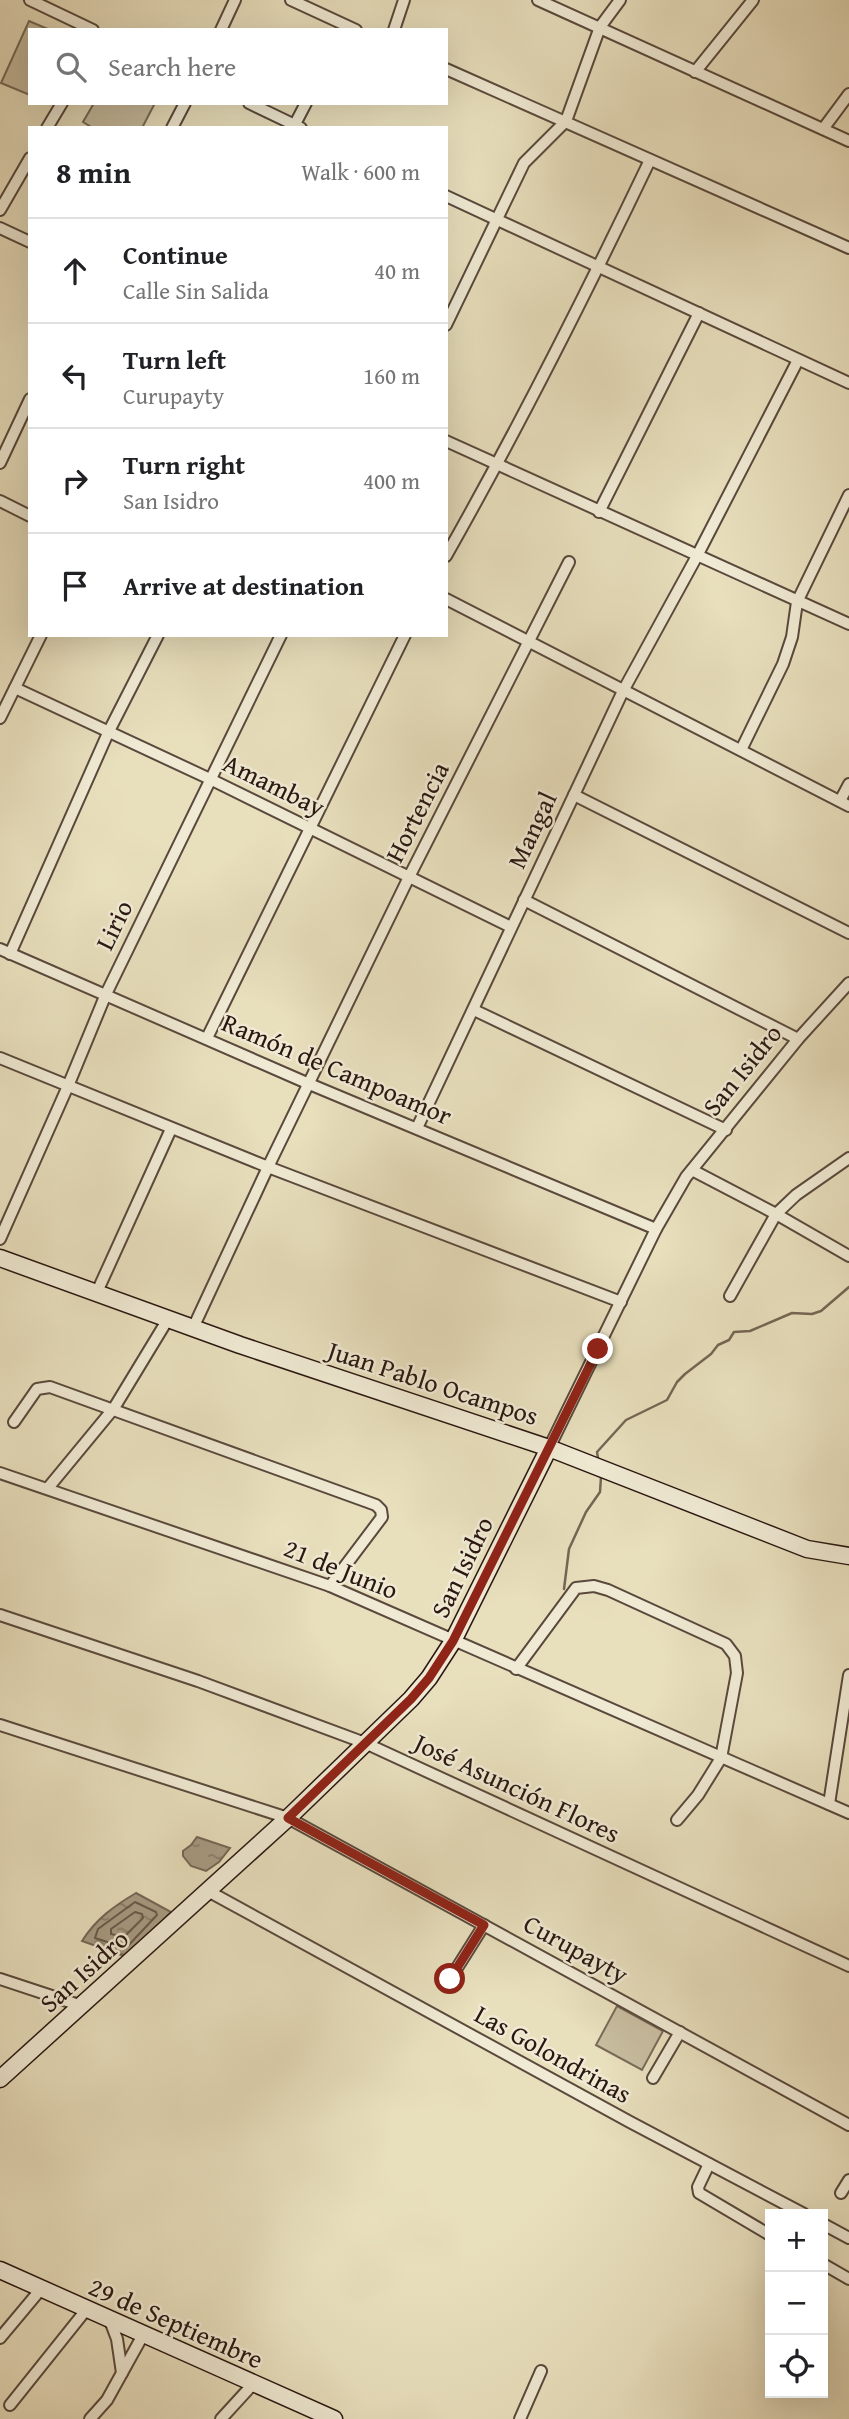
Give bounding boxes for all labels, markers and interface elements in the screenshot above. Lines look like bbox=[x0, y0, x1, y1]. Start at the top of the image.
search box bbox=[28, 28, 448, 105]
text: Search here bbox=[108, 47, 236, 86]
icon: search bbox=[52, 48, 90, 86]
text: 8 min bbox=[56, 150, 131, 194]
text: Walk · 600 m bbox=[301, 155, 420, 188]
text: Continue bbox=[123, 235, 228, 274]
icon: ahead bbox=[56, 252, 94, 290]
text: 40 m bbox=[374, 254, 420, 287]
text: Calle Sin Salida bbox=[123, 274, 269, 307]
text: Turn left bbox=[123, 340, 226, 379]
icon: left bbox=[56, 357, 94, 395]
text: 160 m bbox=[363, 359, 420, 392]
text: Curupayty bbox=[123, 379, 224, 412]
text: Turn right bbox=[123, 445, 245, 484]
icon: right bbox=[56, 462, 94, 500]
text: 400 m bbox=[363, 464, 420, 497]
text: San Isidro bbox=[123, 484, 219, 517]
text: Arrive at destination bbox=[123, 566, 364, 605]
icon: arrive bbox=[56, 567, 94, 605]
street label: Amambay bbox=[217, 743, 332, 826]
street label: Hortencia bbox=[375, 754, 459, 869]
street label: Mangal bbox=[497, 785, 566, 875]
street label: Lirio bbox=[85, 893, 142, 956]
street label: Ramón de Campoamor bbox=[216, 1002, 458, 1135]
street label: San Isidro bbox=[692, 1015, 791, 1124]
street label: Juan Pablo Ocampos bbox=[320, 1329, 543, 1435]
route end bbox=[582, 1333, 613, 1364]
street label: San Isidro bbox=[420, 1510, 503, 1624]
street label: 21 de Junio bbox=[278, 1528, 404, 1609]
street label: José Asunción Flores bbox=[405, 1721, 626, 1852]
street label: Curupayty bbox=[517, 1904, 636, 1993]
street label: San Isidro bbox=[30, 1920, 137, 2021]
route start bbox=[434, 1963, 465, 1994]
street label: Las Golondrinas bbox=[468, 1994, 639, 2113]
map controls bbox=[765, 2209, 828, 2398]
button: + bbox=[765, 2209, 828, 2272]
street label: 29 de Septiembre bbox=[83, 2267, 270, 2378]
button: − bbox=[765, 2272, 828, 2335]
button: locate bbox=[765, 2335, 828, 2398]

